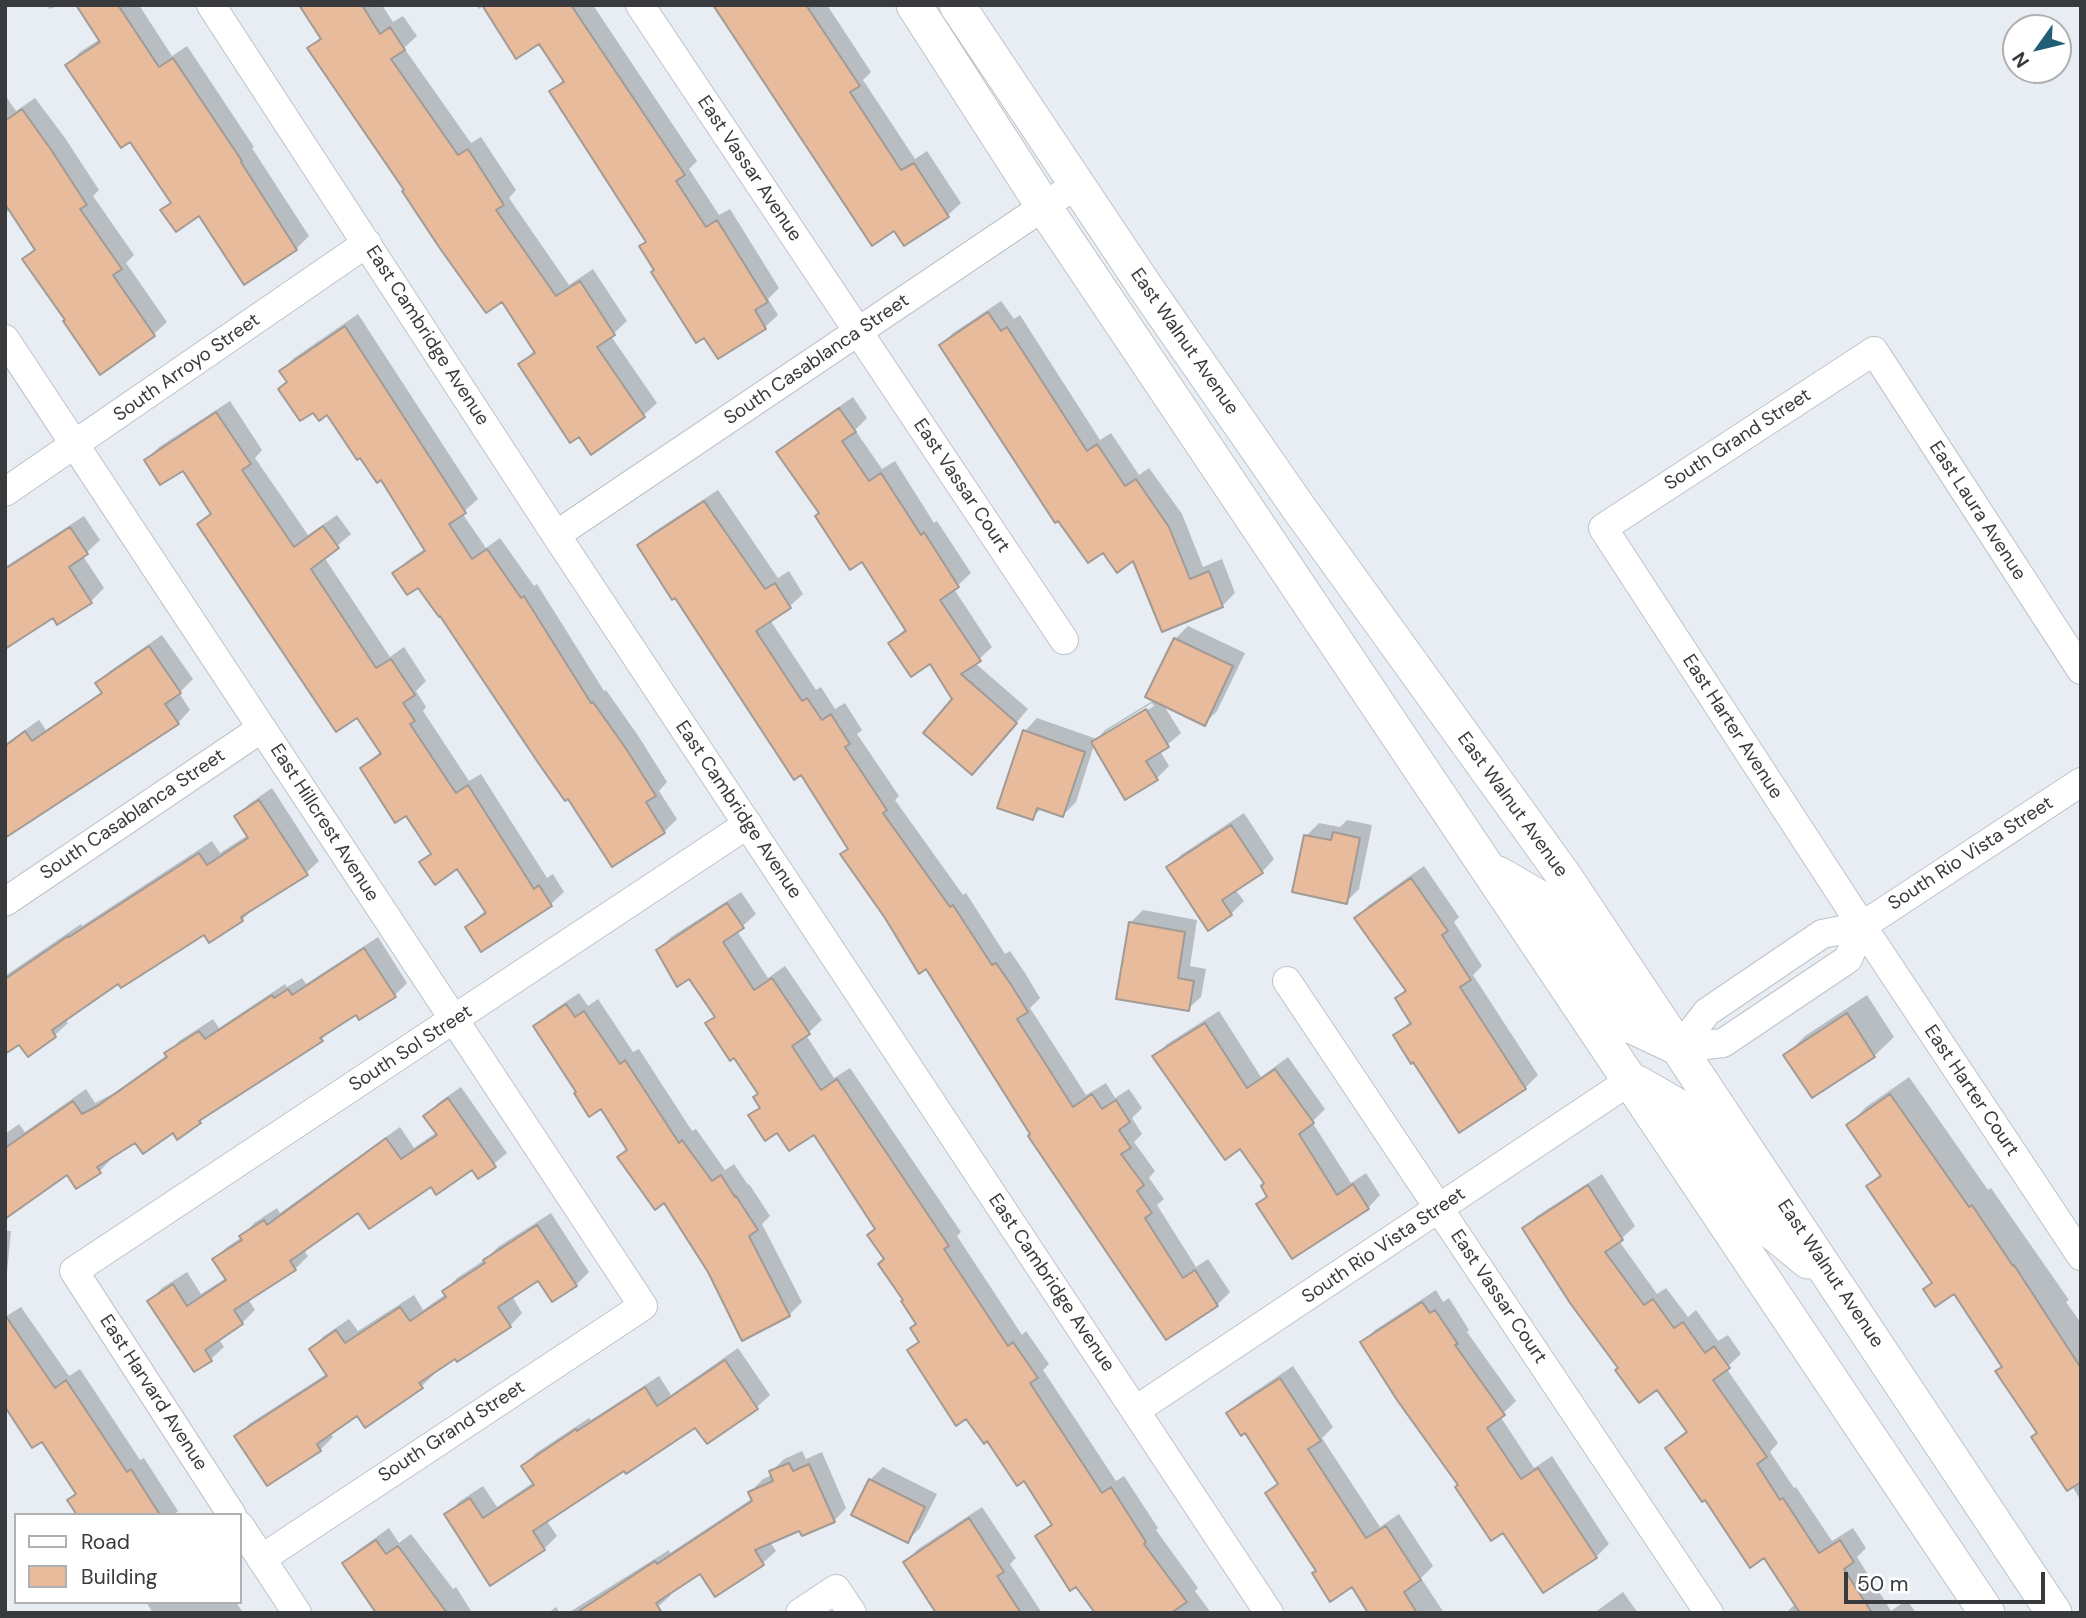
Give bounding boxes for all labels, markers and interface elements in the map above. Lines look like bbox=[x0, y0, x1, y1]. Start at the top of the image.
north arrow bbox=[2002, 14, 2072, 84]
text: N bbox=[2007, 47, 2035, 73]
street label: East Vassar Avenue bbox=[692, 92, 806, 246]
street label: East Cambridge Avenue bbox=[360, 242, 494, 430]
street label: East Walnut Avenue bbox=[1125, 264, 1243, 420]
street label: South Casablanca Street bbox=[720, 290, 914, 430]
street label: South Arroyo Street bbox=[109, 309, 265, 427]
street label: South Grand Street bbox=[1660, 384, 1816, 496]
street label: East Vassar Court bbox=[908, 415, 1014, 557]
street label: East Laura Avenue bbox=[1924, 437, 2030, 585]
street label: East Harter Avenue bbox=[1677, 651, 1787, 803]
street label: East Cambridge Avenue bbox=[670, 717, 806, 903]
street label: East Walnut Avenue bbox=[1452, 728, 1572, 882]
street label: East Hillcrest Avenue bbox=[265, 740, 383, 906]
street label: South Casablanca Street bbox=[36, 745, 230, 885]
street label: South Rio Vista Street bbox=[1884, 792, 2058, 916]
street label: South Sol Street bbox=[345, 1001, 477, 1097]
street label: East Harter Court bbox=[1919, 1021, 2023, 1161]
street label: South Rio Vista Street bbox=[1298, 1183, 1470, 1309]
street label: East Cambridge Avenue bbox=[983, 1190, 1119, 1376]
street label: East Walnut Avenue bbox=[1772, 1196, 1888, 1352]
street label: East Vassar Court bbox=[1445, 1226, 1551, 1368]
street label: East Harvard Avenue bbox=[94, 1311, 212, 1475]
street label: South Grand Street bbox=[374, 1376, 530, 1488]
legend bbox=[14, 1513, 242, 1604]
text: Road bbox=[81, 1528, 130, 1556]
scale bar bbox=[1848, 1558, 2049, 1602]
text: Building bbox=[81, 1563, 157, 1591]
text: 50 m bbox=[1857, 1570, 1908, 1598]

